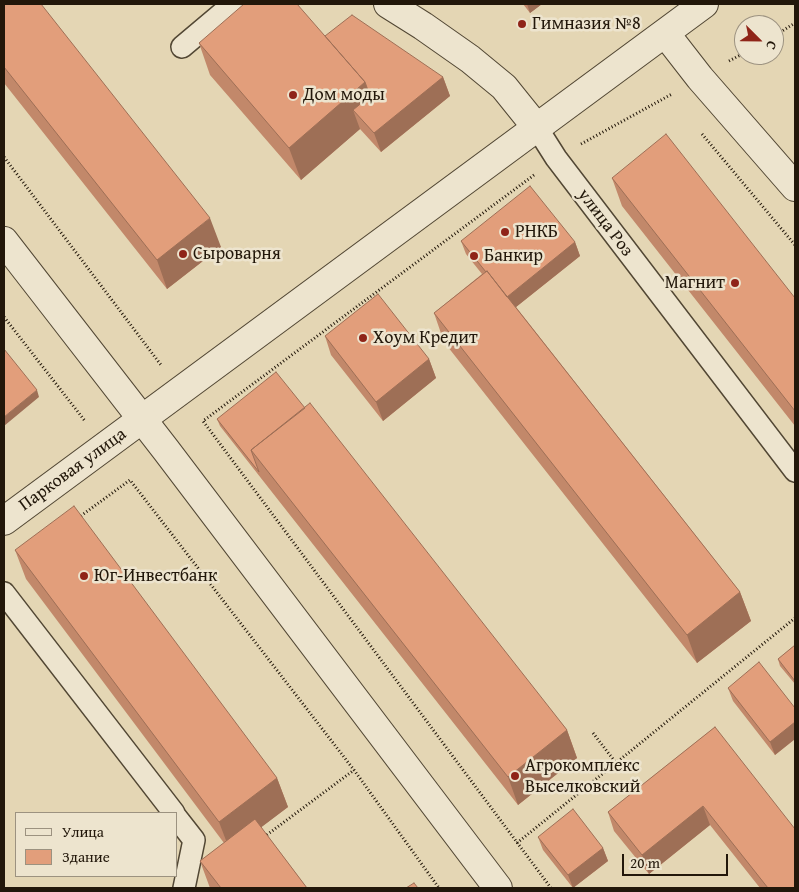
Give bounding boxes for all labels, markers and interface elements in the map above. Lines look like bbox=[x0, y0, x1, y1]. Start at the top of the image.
place label: Гимназия №8 bbox=[532, 13, 641, 35]
north arrow bbox=[734, 15, 784, 65]
marker: Гимназия №8 bbox=[516, 18, 528, 30]
text: С bbox=[761, 38, 783, 53]
place label: Дом моды bbox=[303, 84, 385, 106]
marker: Дом моды bbox=[287, 89, 299, 101]
street label: улица Роз bbox=[573, 185, 637, 261]
place label: РНКБ bbox=[515, 221, 558, 243]
marker: РНКБ bbox=[499, 226, 511, 238]
place label: Сыроварня bbox=[193, 243, 281, 265]
place label: Банкир bbox=[484, 245, 543, 267]
marker: Сыроварня bbox=[177, 248, 189, 260]
marker: Банкир bbox=[468, 250, 480, 262]
place label: Магнит bbox=[665, 272, 725, 294]
marker: Магнит bbox=[729, 277, 741, 289]
place label: Хоум Кредит bbox=[373, 327, 478, 349]
marker: Хоум Кредит bbox=[357, 332, 369, 344]
street label: Парковая улица bbox=[15, 424, 131, 516]
place label: Юг-Инвестбанк bbox=[94, 565, 217, 587]
marker: Юг-Инвестбанк bbox=[78, 570, 90, 582]
place label: Агрокомплекс Выселковский bbox=[525, 755, 640, 798]
marker: Агрокомплекс Выселковский bbox=[509, 770, 521, 782]
legend bbox=[15, 812, 178, 877]
text: Улица bbox=[62, 821, 104, 842]
scale bar bbox=[624, 844, 730, 876]
text: Здание bbox=[62, 846, 110, 867]
text: 20 m bbox=[630, 852, 660, 873]

